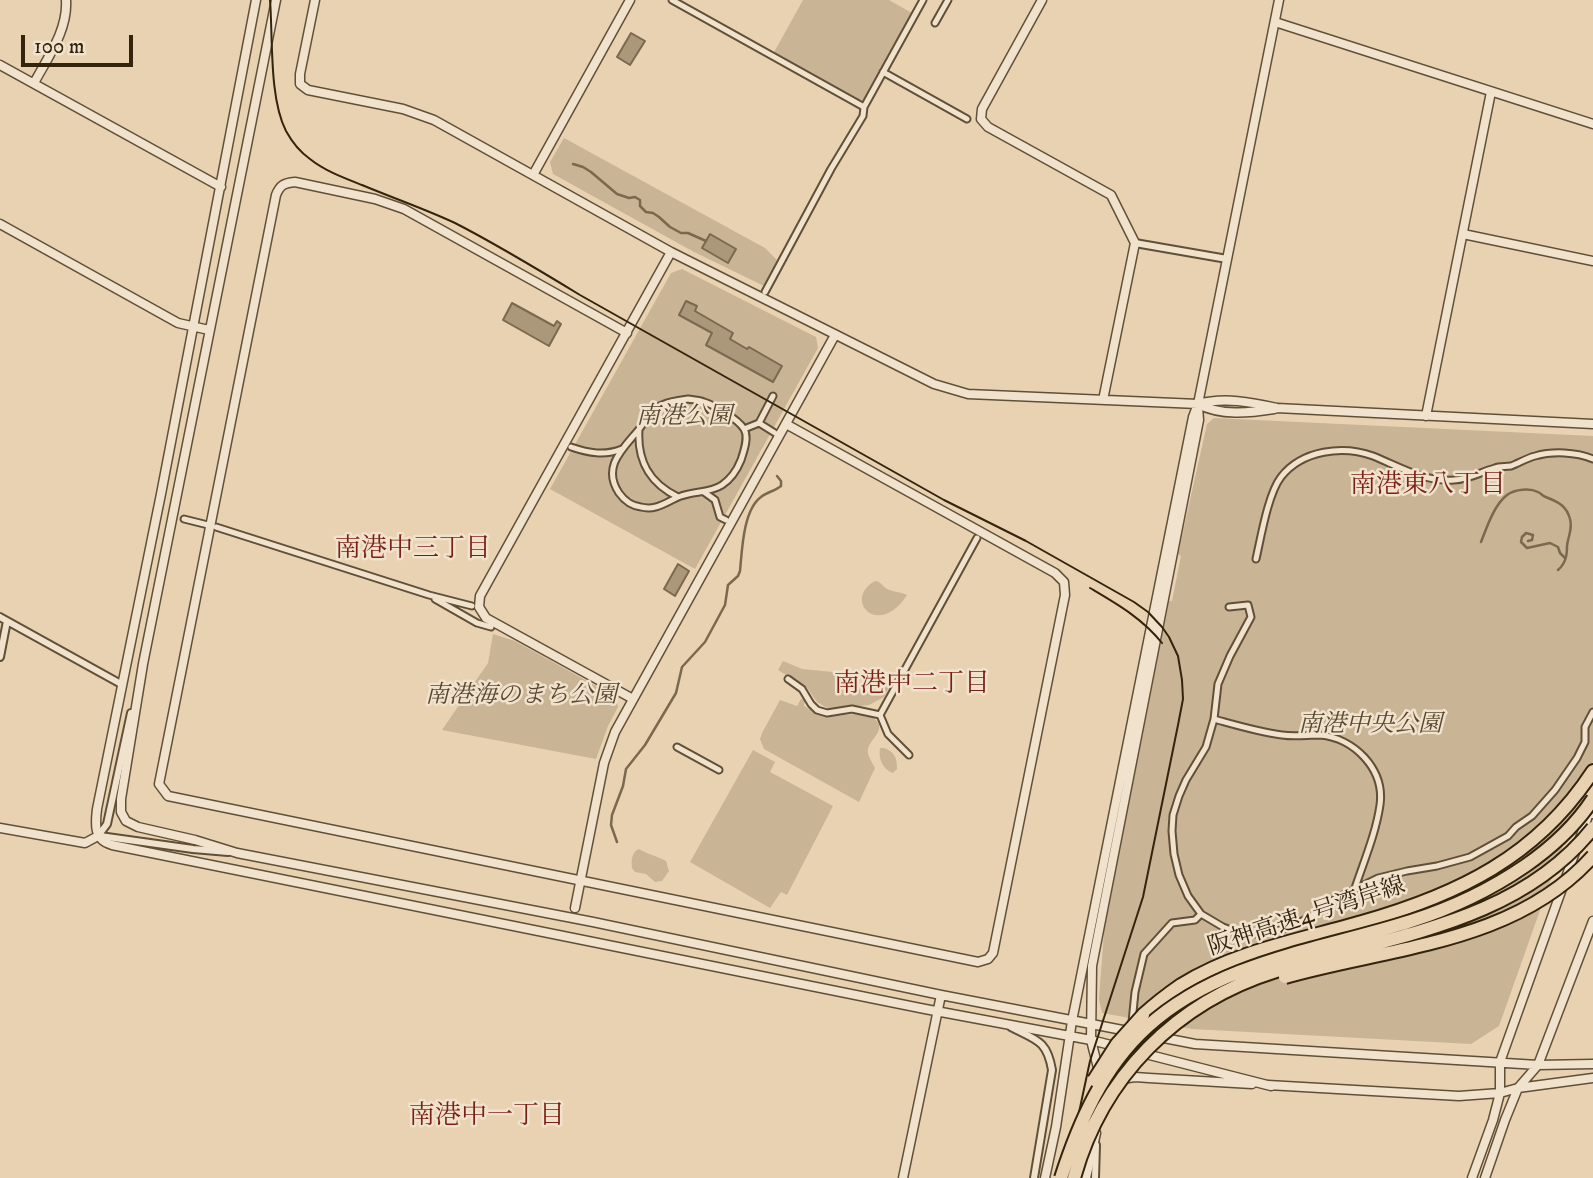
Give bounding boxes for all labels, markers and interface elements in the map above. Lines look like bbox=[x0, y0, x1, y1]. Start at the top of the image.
scale bar bbox=[24, 21, 136, 65]
text: 100 m bbox=[34, 34, 85, 60]
park label: 南港公園 bbox=[636, 404, 732, 432]
district label: 南港東八丁目 bbox=[1350, 471, 1506, 503]
district label: 南港中三丁目 bbox=[335, 535, 491, 567]
district label: 南港中二丁目 bbox=[834, 670, 990, 702]
park label: 南港海のまち公園 bbox=[425, 683, 617, 711]
park label: 南港中央公園 bbox=[1298, 712, 1442, 740]
street label: 阪神高速4号湾岸線 bbox=[1205, 873, 1409, 963]
district label: 南港中一丁目 bbox=[409, 1102, 565, 1134]

